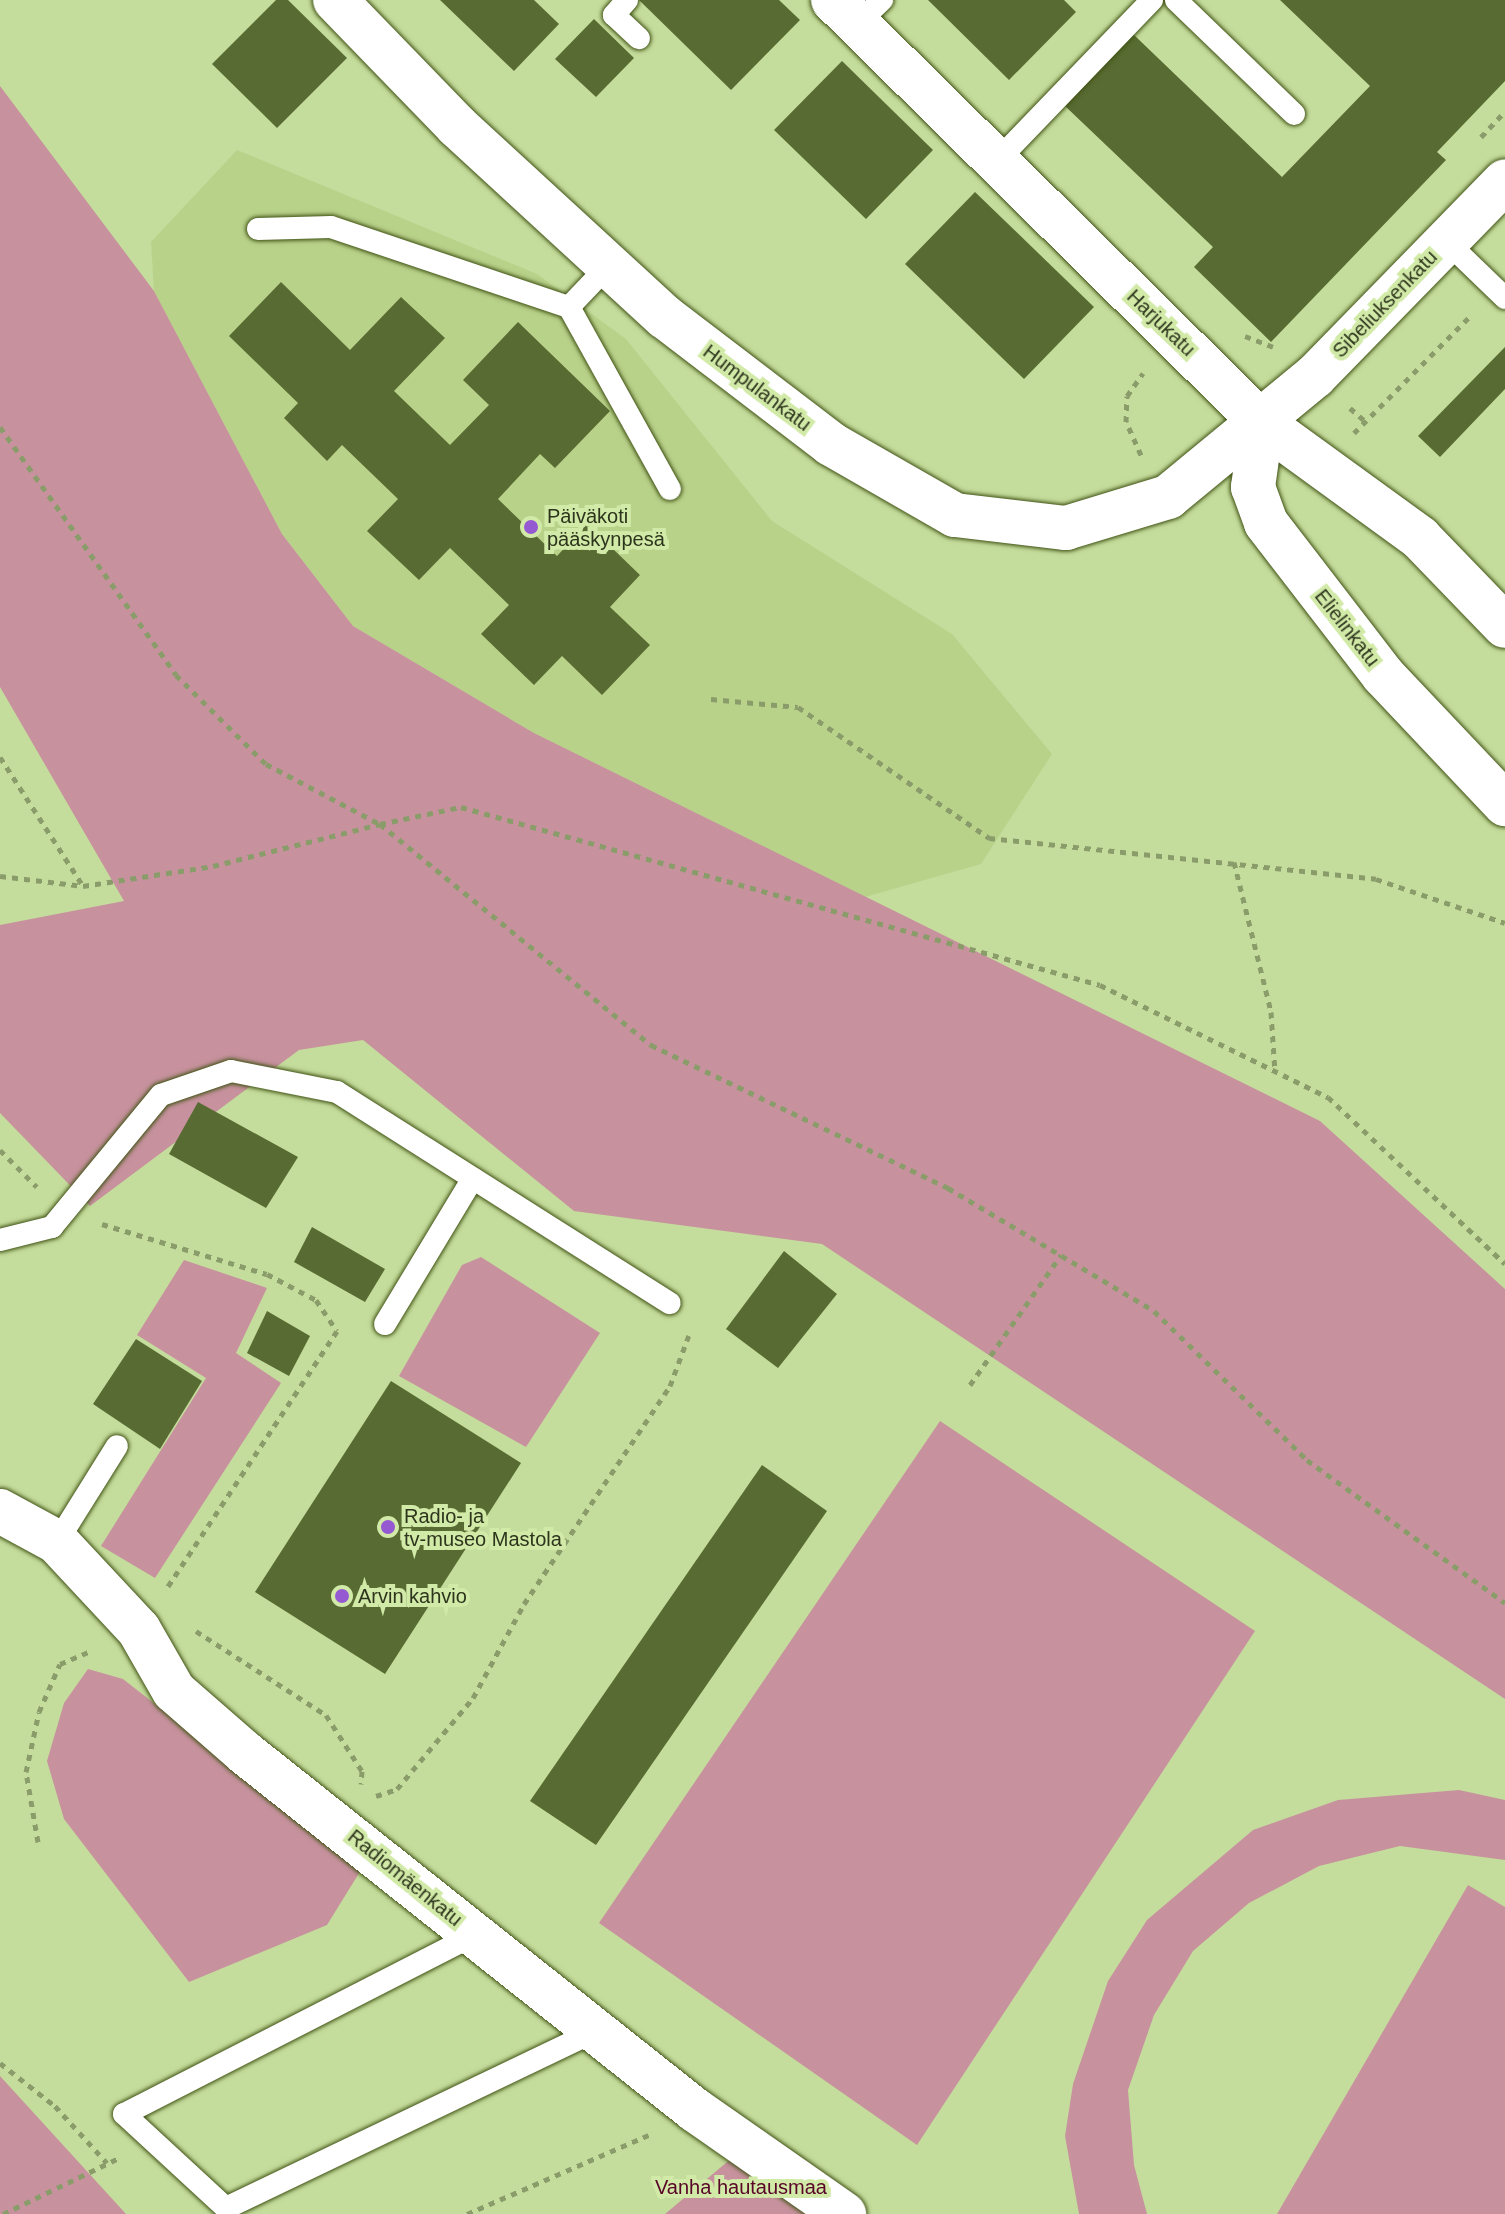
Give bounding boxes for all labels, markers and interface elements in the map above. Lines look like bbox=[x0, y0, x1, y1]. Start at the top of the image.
street label: Sibeliuksenkatu bbox=[1328, 245, 1442, 363]
street label: Harjukatu bbox=[1122, 285, 1200, 361]
street label: Humpulankatu bbox=[698, 340, 816, 436]
place label: Päiväkoti pääskynpesä bbox=[547, 504, 665, 551]
marker: Päiväkoti pääskynpesä bbox=[522, 518, 540, 536]
street label: Elielinkatu bbox=[1309, 585, 1385, 671]
place label: Radio- ja tv-museo Mastola bbox=[404, 1504, 562, 1551]
marker: Radio- ja tv-museo Mastola bbox=[379, 1518, 397, 1536]
place label: Arvin kahvio bbox=[358, 1584, 467, 1608]
marker: Arvin kahvio bbox=[333, 1587, 351, 1605]
street label: Radiomäenkatu bbox=[343, 1825, 467, 1931]
park label: Vanha hautausmaa bbox=[655, 2175, 827, 2199]

